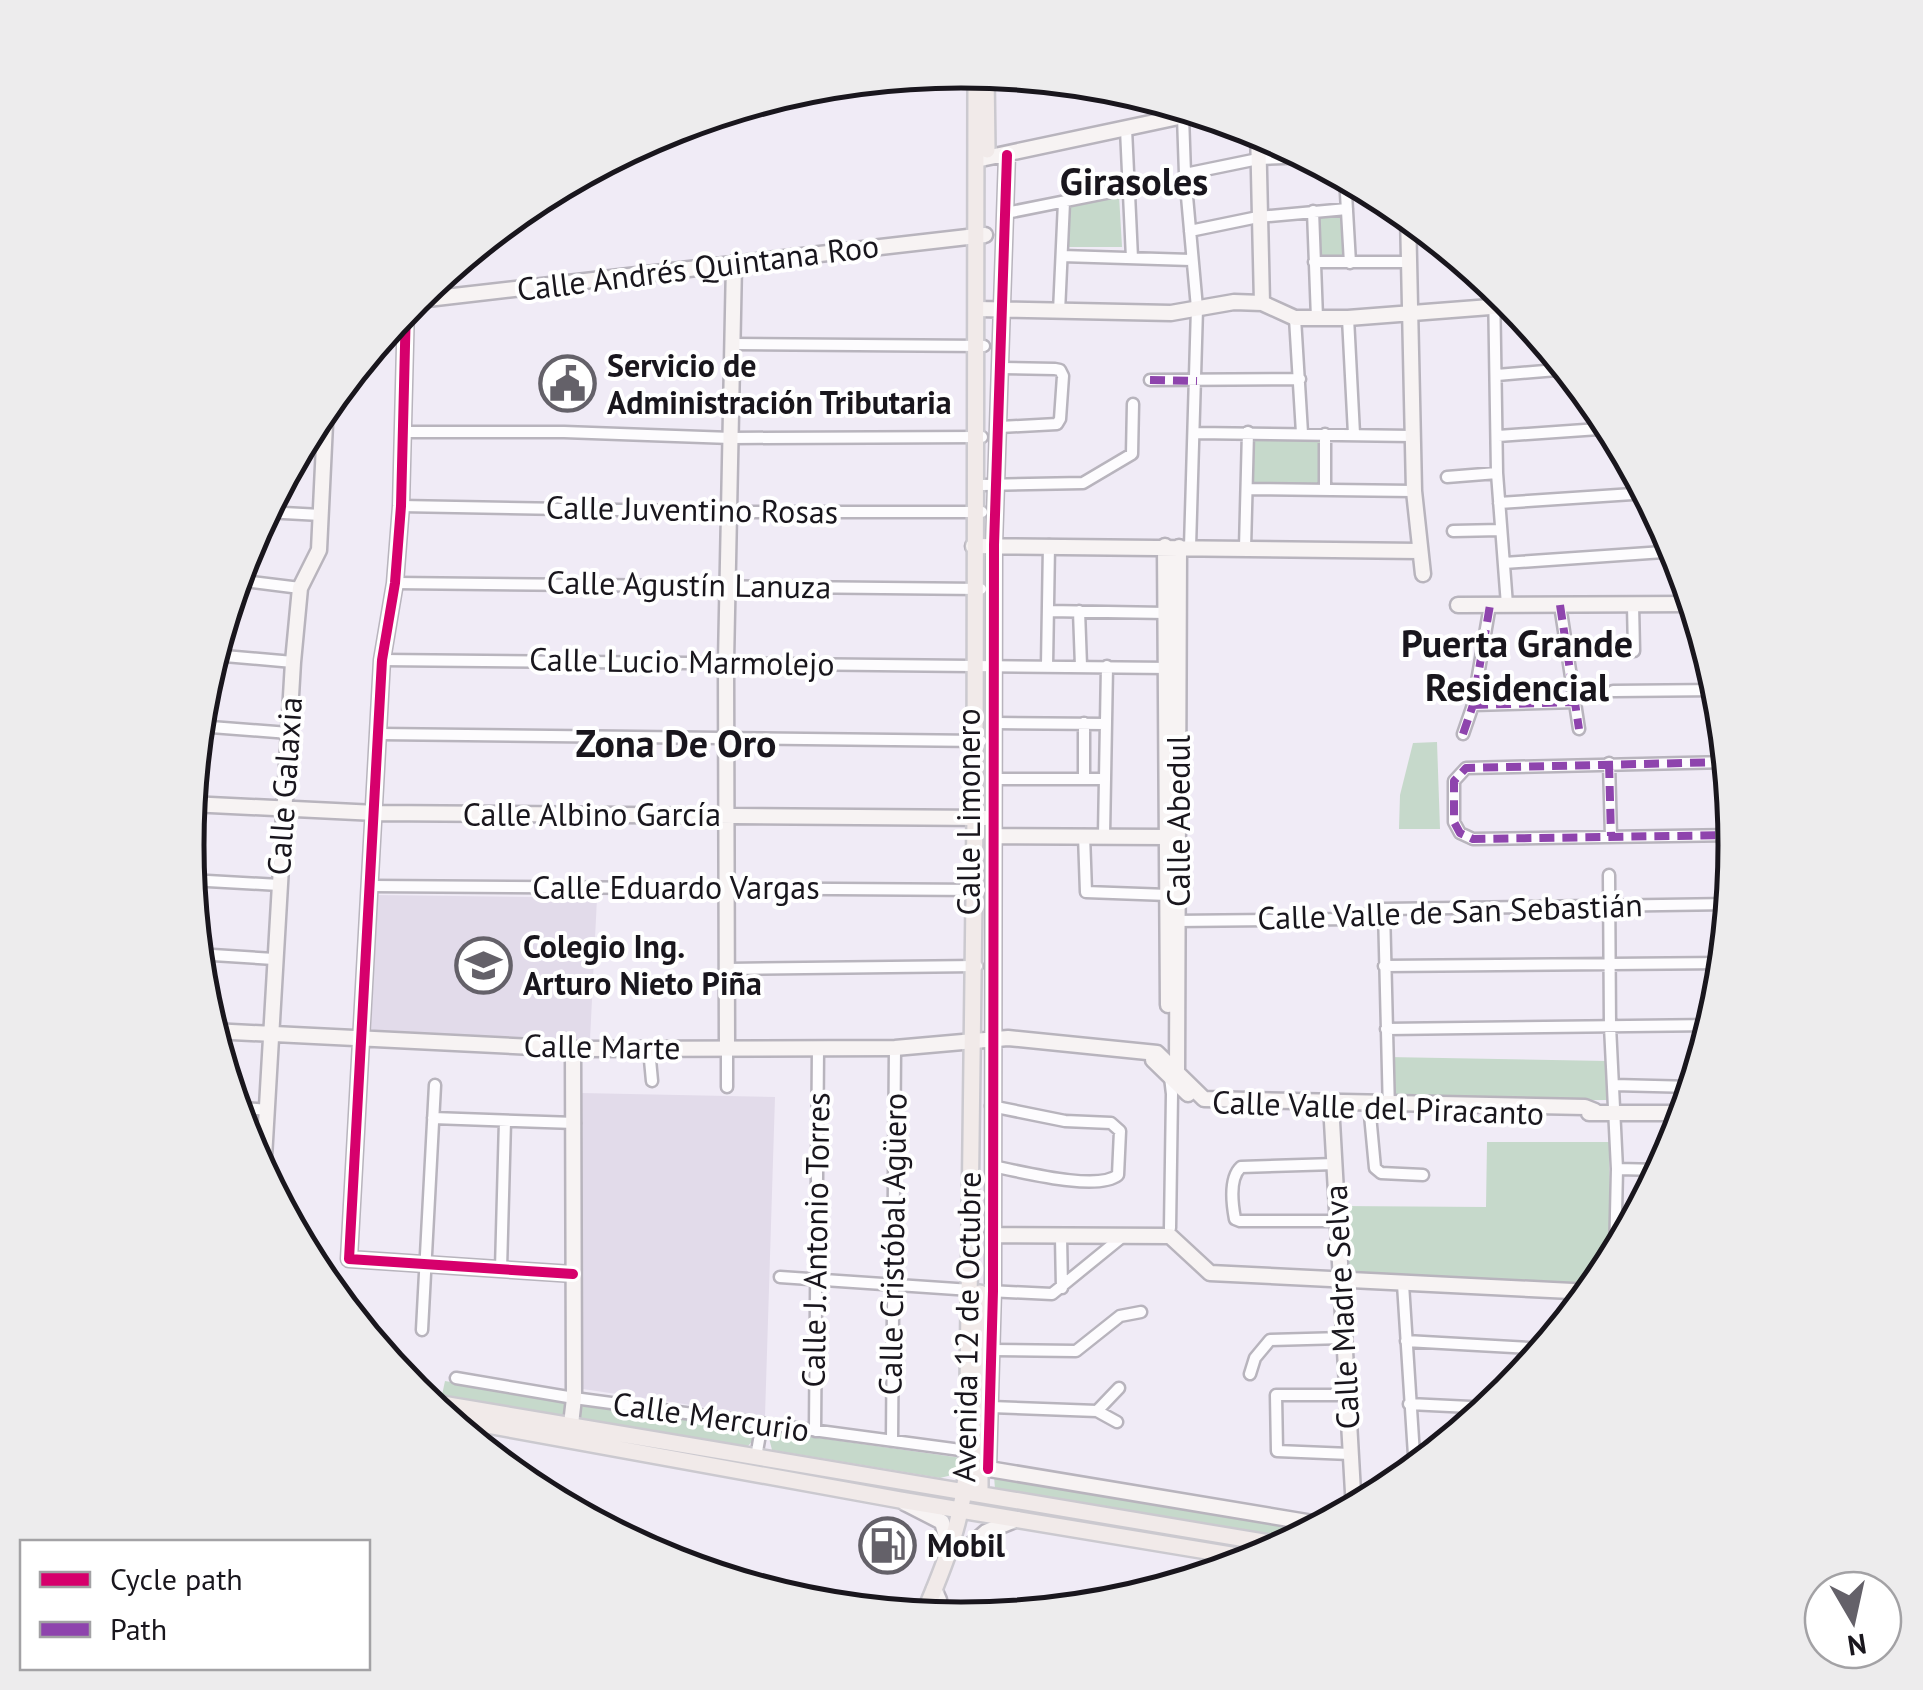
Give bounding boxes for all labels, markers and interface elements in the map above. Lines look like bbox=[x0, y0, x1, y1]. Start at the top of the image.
district label: Girasoles bbox=[1060, 156, 1208, 205]
street label: Calle Andrés Quintana Roo bbox=[515, 224, 881, 310]
place label: Servicio de Administración Tributaria bbox=[607, 344, 952, 423]
public building icon: Servicio de Administración Tributaria bbox=[538, 354, 598, 414]
street label: Calle Juventino Rosas bbox=[545, 485, 839, 533]
street label: Calle Agustín Lanuza bbox=[546, 561, 832, 607]
district label: Puerta Grande Residencial bbox=[1401, 618, 1633, 711]
street label: Calle Lucio Marmolejo bbox=[529, 637, 835, 685]
street label: Calle Galaxia bbox=[257, 695, 311, 877]
street label: Calle Limonero bbox=[947, 708, 989, 916]
district label: Zona De Oro bbox=[576, 718, 776, 767]
street label: Calle Abedul bbox=[1157, 734, 1199, 907]
street label: Calle Albino García bbox=[463, 793, 721, 835]
street label: Calle Eduardo Vargas bbox=[532, 866, 820, 908]
street label: Calle Valle de San Sebastián bbox=[1257, 883, 1643, 939]
place label: Colegio Ing. Arturo Nieto Piña bbox=[523, 925, 762, 1004]
school or university icon: Colegio Ing. Arturo Nieto Piña bbox=[454, 935, 514, 995]
street label: Calle Marte bbox=[523, 1024, 681, 1068]
street label: Calle Valle del Piracanto bbox=[1211, 1080, 1545, 1134]
street label: Calle J. Antonio Torres bbox=[791, 1092, 839, 1388]
street label: Calle Cristóbal Agüero bbox=[868, 1092, 916, 1396]
street label: Avenida 12 de Octubre bbox=[942, 1171, 990, 1483]
street label: Calle Madre Selva bbox=[1314, 1184, 1368, 1431]
street label: Calle Mercurio bbox=[610, 1381, 812, 1451]
fuel station icon: Mobil bbox=[858, 1516, 918, 1576]
place label: Mobil bbox=[927, 1524, 1006, 1566]
legend bbox=[20, 1540, 370, 1670]
text: Cycle path bbox=[110, 1559, 243, 1598]
north arrow bbox=[1803, 1570, 1903, 1670]
text: Path bbox=[110, 1609, 167, 1648]
text: N bbox=[1845, 1625, 1869, 1665]

